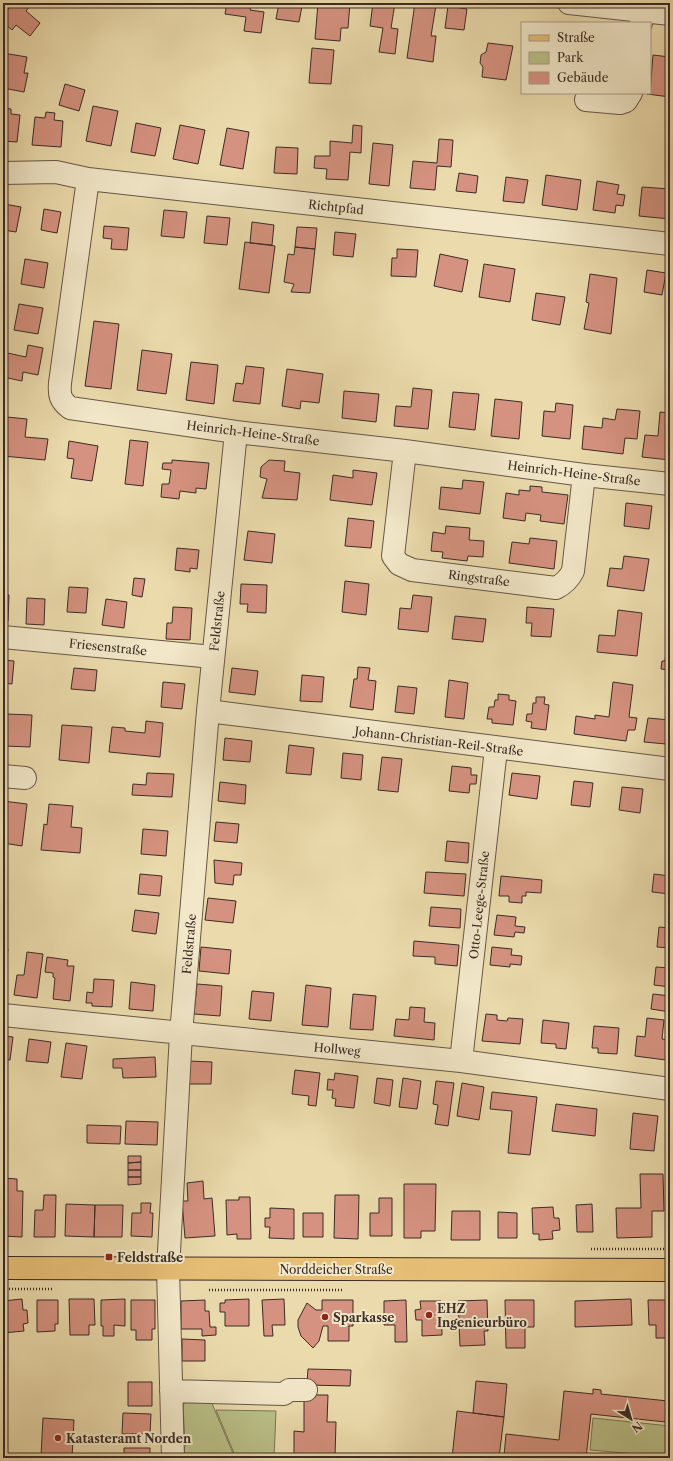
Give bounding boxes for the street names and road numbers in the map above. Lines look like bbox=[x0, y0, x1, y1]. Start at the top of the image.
street label: Richtpfad bbox=[307, 197, 365, 217]
street label: Heinrich-Heine-Straße bbox=[186, 417, 321, 449]
street label: Heinrich-Heine-Straße bbox=[507, 457, 642, 489]
street label: Ringstraße bbox=[447, 567, 511, 589]
street label: Feldstraße bbox=[206, 590, 228, 652]
street label: Friesenstraße bbox=[68, 635, 148, 659]
street label: Johann-Christian-Reil-Straße bbox=[352, 723, 524, 759]
street label: Otto-Leege-Straße bbox=[466, 850, 492, 960]
street label: Feldstraße bbox=[179, 913, 199, 975]
street label: Hollweg bbox=[313, 1039, 362, 1059]
street label: Norddeicher Straße bbox=[279, 1262, 393, 1277]

